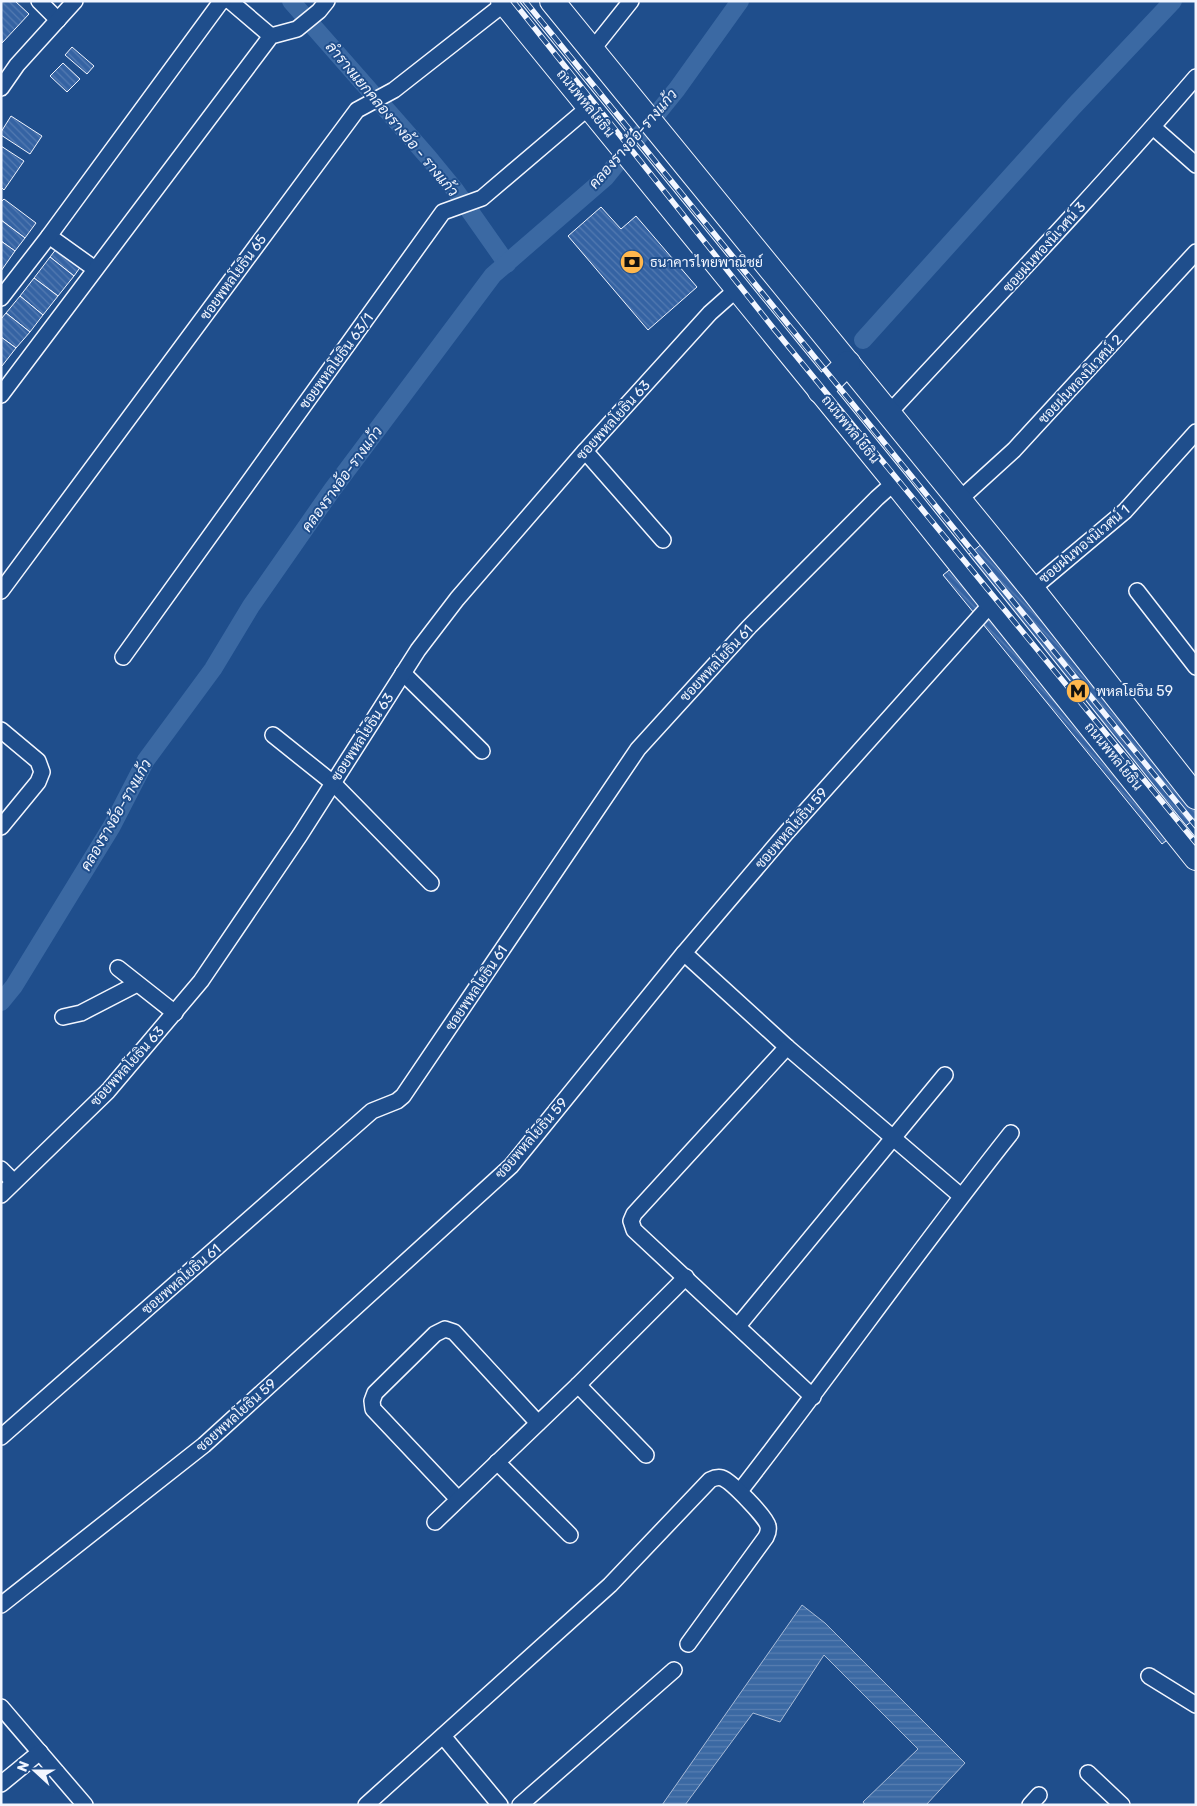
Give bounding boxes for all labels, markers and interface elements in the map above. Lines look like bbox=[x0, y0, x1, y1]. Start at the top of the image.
water label: ลำรางแยกคลองรางอ้อ - รางแก้ว bbox=[322, 37, 463, 200]
street label: ถนนพหลโยธิน bbox=[553, 66, 618, 141]
water label: คลองรางอ้อ-รางแก้ว bbox=[584, 85, 681, 192]
street label: ซอยฝนทองนิเวศน์ 3 bbox=[999, 198, 1089, 296]
street label: ซอยพหลโยธิน 65 bbox=[197, 231, 270, 324]
bank icon: ธนาคารไทยพาณิชย์ bbox=[619, 249, 645, 275]
place label: ธนาคารไทยพาณิชย์ bbox=[650, 253, 763, 271]
street label: ซอยพหลโยธิน 63/1 bbox=[296, 310, 377, 413]
street label: ซอยฝนทองนิเวศน์ 2 bbox=[1034, 331, 1126, 427]
street label: ซอยพหลโยธิน 63 bbox=[573, 377, 654, 464]
street label: ถนนพหลโยธิน bbox=[818, 392, 883, 467]
water label: คลองรางอ้อ-รางแก้ว bbox=[297, 422, 386, 535]
street label: ซอยฝนทองนิเวศน์ 1 bbox=[1035, 501, 1133, 587]
street label: ซอยพหลโยธิน 61 bbox=[676, 621, 756, 705]
metro station icon: พหลโยธิน 59 bbox=[1065, 678, 1091, 704]
place label: พหลโยธิน 59 bbox=[1096, 683, 1173, 700]
street label: ซอยพหลโยธิน 63 bbox=[327, 690, 397, 785]
street label: ถนนพหลโยธิน bbox=[1081, 719, 1146, 794]
water label: คลองรางอ้อ-รางแก้ว bbox=[76, 755, 155, 874]
street label: ซอยพหลโยธิน 59 bbox=[752, 784, 831, 872]
street label: ซอยพหลโยธิน 61 bbox=[442, 942, 511, 1034]
street label: ซอยพหลโยธิน 63 bbox=[87, 1023, 168, 1110]
street label: ซอยพหลโยธิน 59 bbox=[492, 1094, 571, 1182]
street label: ซอยพหลโยธิน 61 bbox=[138, 1240, 224, 1318]
street label: ซอยพหลโยธิน 59 bbox=[193, 1375, 280, 1456]
north arrow bbox=[10, 1746, 60, 1796]
text: N bbox=[14, 1759, 33, 1774]

